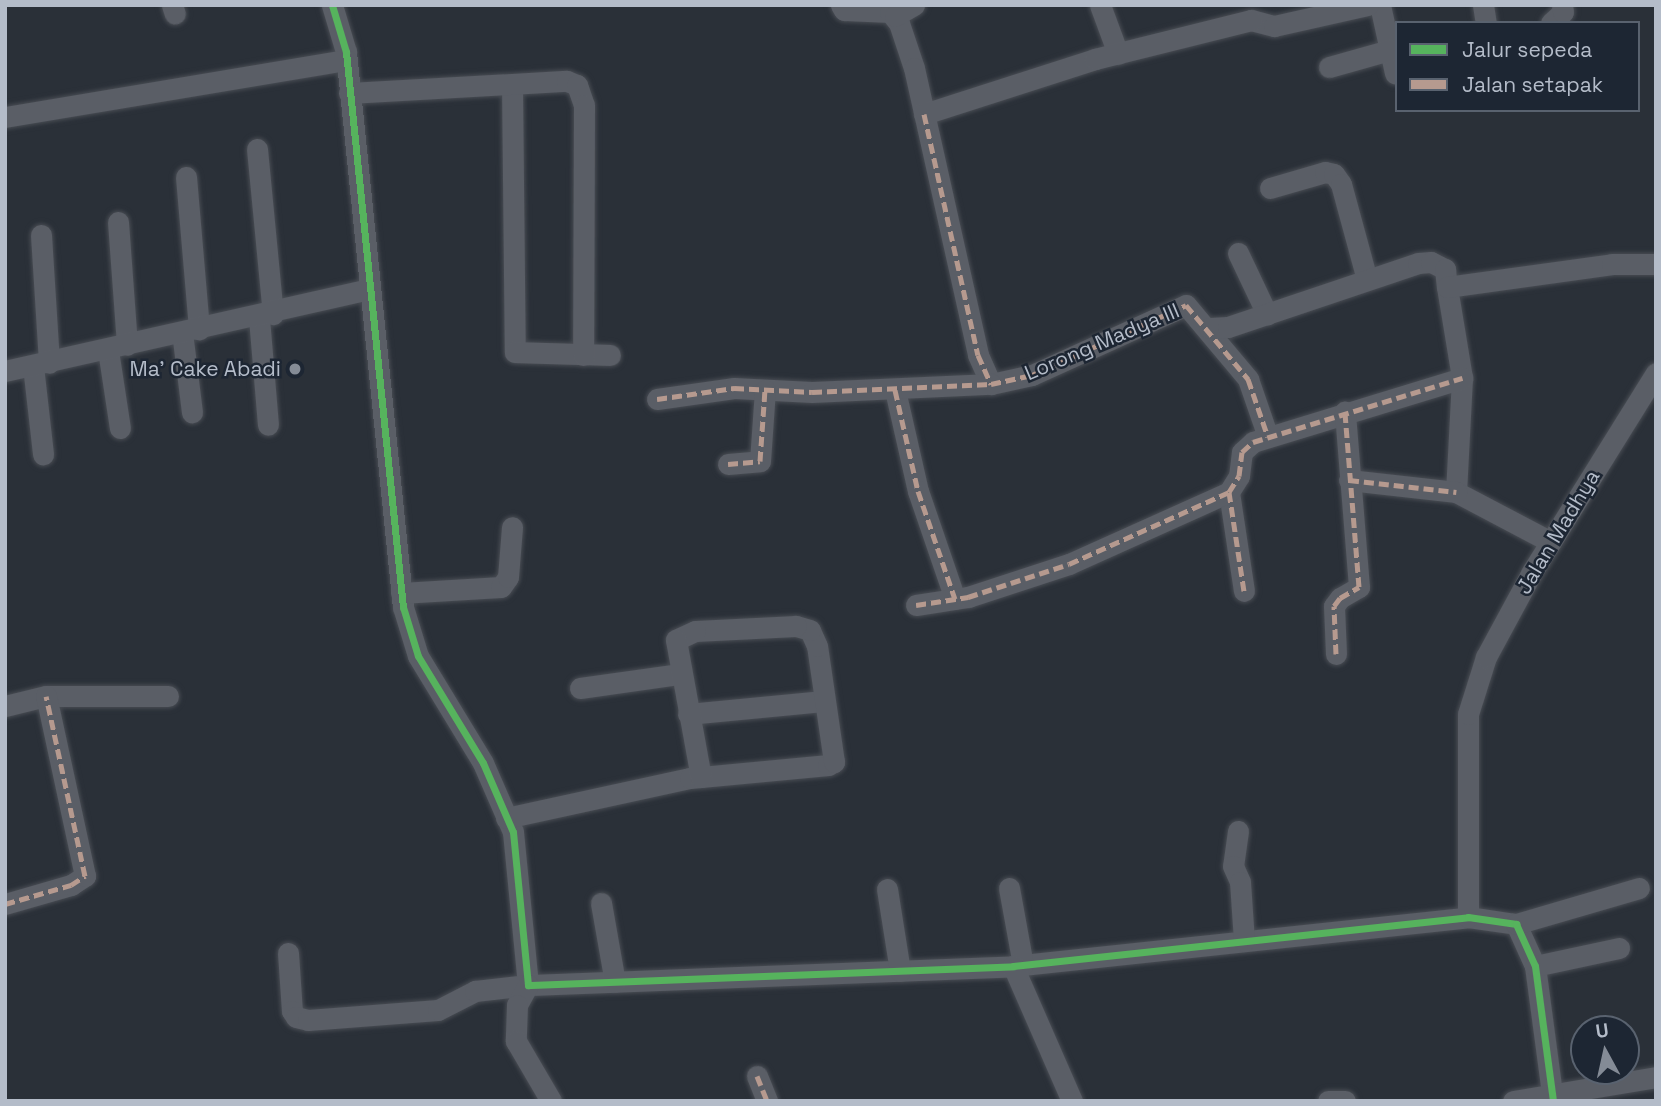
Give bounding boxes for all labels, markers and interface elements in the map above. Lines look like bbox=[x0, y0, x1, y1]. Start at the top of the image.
legend bbox=[1395, 21, 1640, 112]
text: Jalur sepeda bbox=[1462, 36, 1592, 63]
text: Jalan setapak bbox=[1462, 71, 1603, 98]
street label: Lorong Madya III bbox=[1021, 298, 1183, 386]
place label: Ma' Cake Abadi bbox=[129, 356, 281, 382]
marker: Ma' Cake Abadi bbox=[287, 361, 303, 377]
street label: Jalan Madhya bbox=[1511, 465, 1605, 599]
north arrow bbox=[1570, 1015, 1640, 1085]
text: U bbox=[1594, 1017, 1610, 1044]

